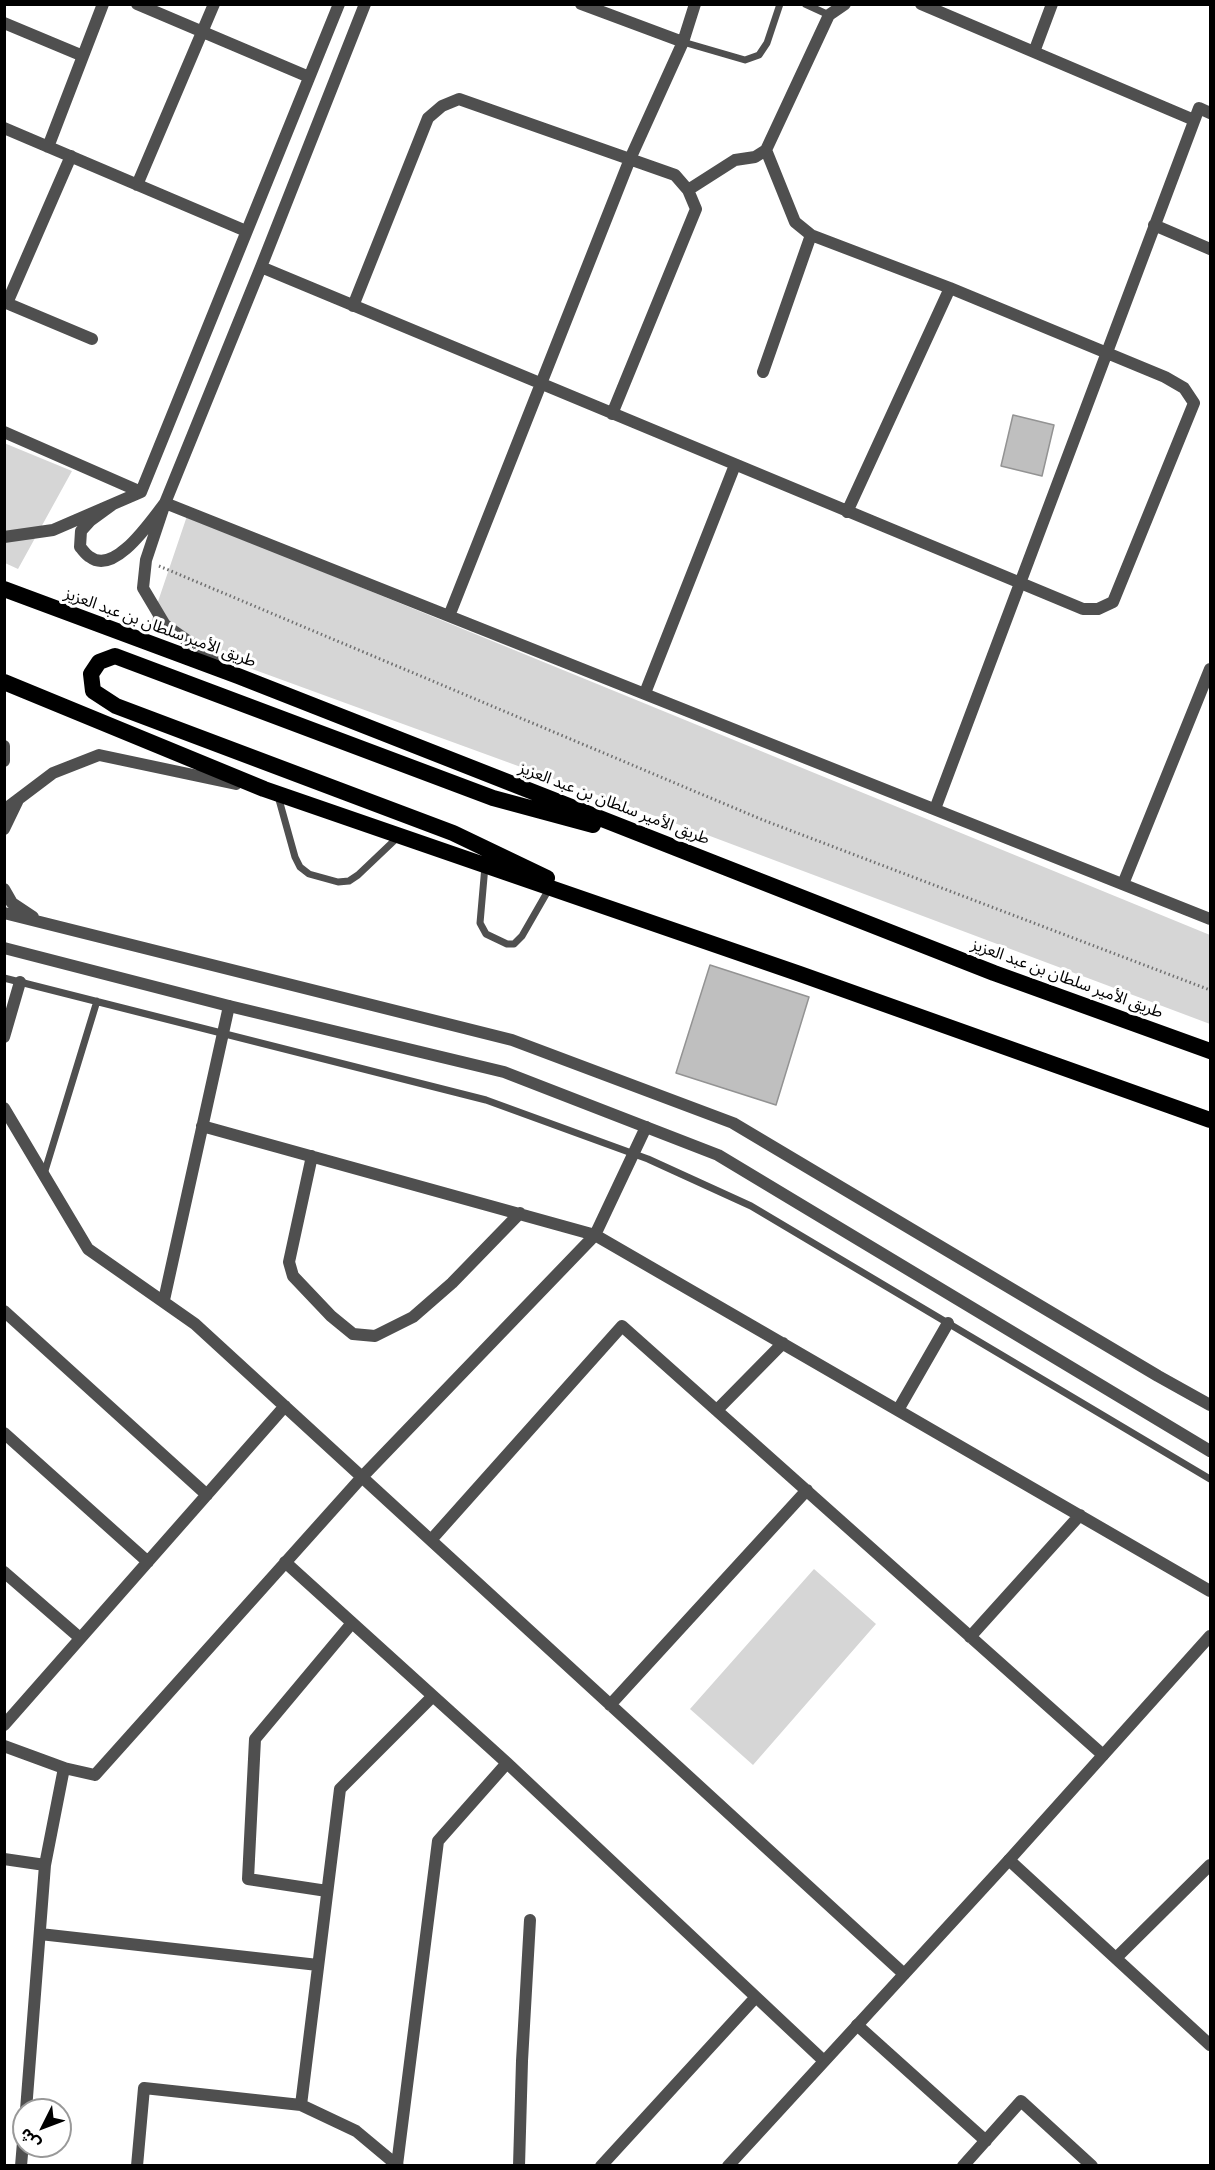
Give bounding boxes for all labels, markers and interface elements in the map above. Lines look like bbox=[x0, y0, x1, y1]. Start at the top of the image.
street label: طريق الأمير سلطان بن عبد العزيز bbox=[61, 584, 259, 672]
street label: طريق الأمير سلطان بن عبد العزيز bbox=[516, 759, 712, 849]
street label: طريق الأمير سلطان بن عبد العزيز bbox=[968, 935, 1166, 1023]
north arrow bbox=[12, 2098, 72, 2158]
text: ش bbox=[15, 2125, 44, 2154]

